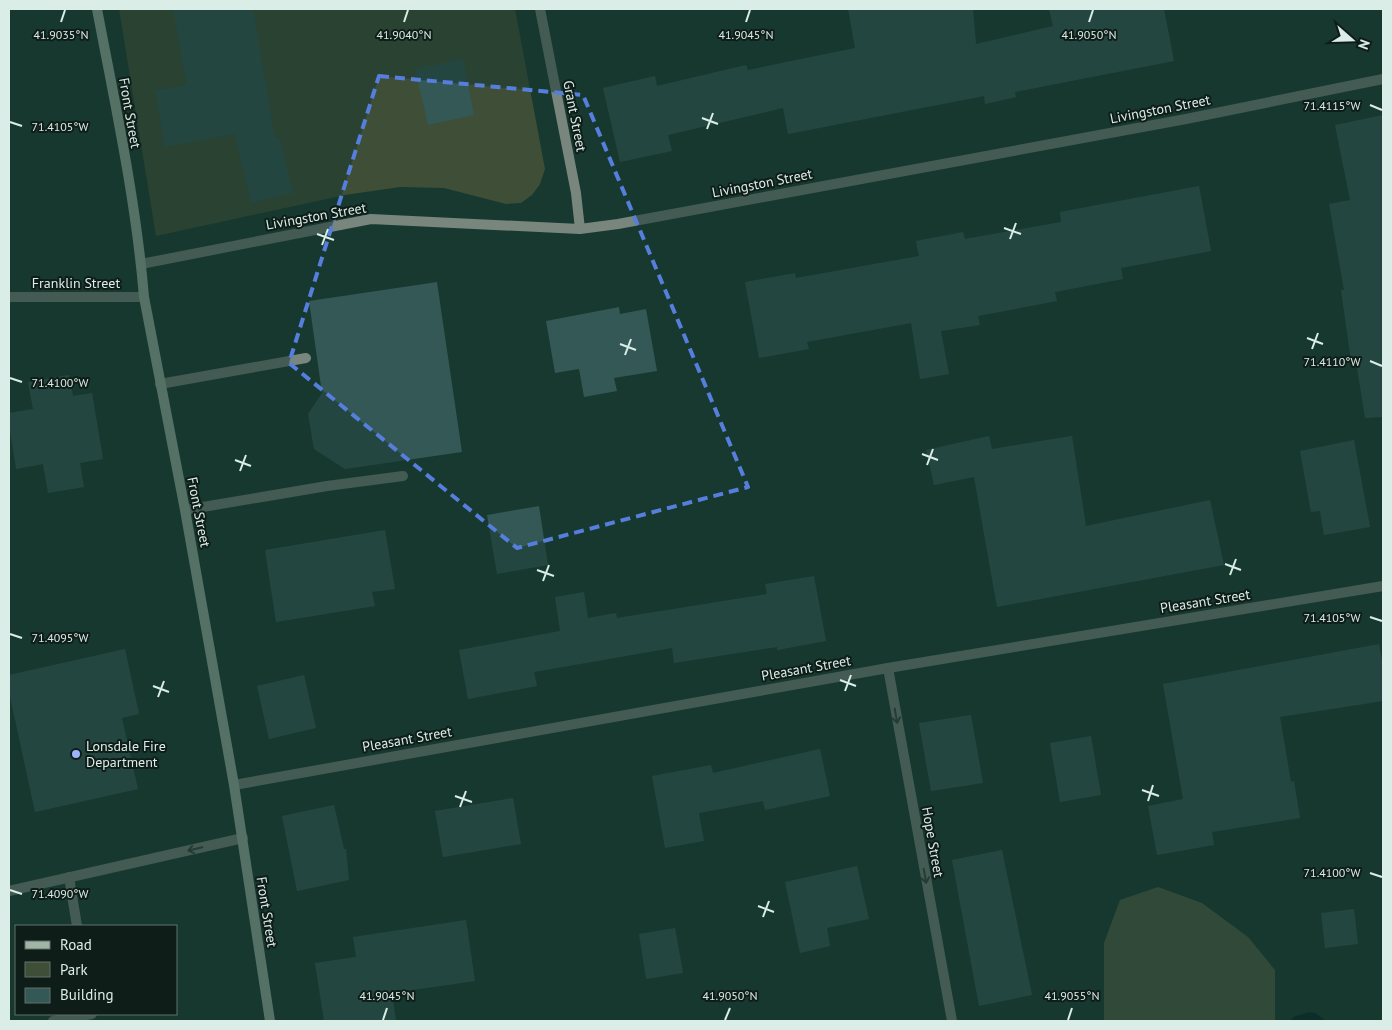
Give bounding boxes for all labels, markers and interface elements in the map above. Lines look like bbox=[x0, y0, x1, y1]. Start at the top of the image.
north arrow bbox=[1327, 15, 1377, 65]
text: 41.9035°N bbox=[34, 27, 88, 42]
text: 41.9040°N bbox=[377, 27, 431, 42]
text: 41.9045°N bbox=[719, 27, 773, 42]
text: 41.9050°N bbox=[1062, 27, 1116, 42]
text: N bbox=[1354, 37, 1374, 52]
street label: Front Street bbox=[115, 76, 145, 150]
street label: Grant Street bbox=[559, 79, 591, 153]
street label: Livingston Street bbox=[1108, 90, 1212, 128]
text: 71.4115°W bbox=[1304, 98, 1360, 113]
text: 71.4105°W bbox=[32, 119, 88, 134]
street label: Livingston Street bbox=[710, 164, 814, 202]
street label: Livingston Street bbox=[264, 198, 368, 234]
street label: Franklin Street bbox=[32, 274, 120, 292]
text: 71.4110°W bbox=[1304, 354, 1360, 369]
text: 71.4100°W bbox=[32, 375, 88, 390]
street label: Front Street bbox=[183, 475, 215, 549]
street label: Pleasant Street bbox=[1159, 585, 1251, 617]
text: 71.4105°W bbox=[1304, 610, 1360, 625]
text: 71.4095°W bbox=[32, 630, 88, 645]
street label: Pleasant Street bbox=[760, 651, 852, 685]
one-way arrow bbox=[892, 707, 902, 723]
street label: Pleasant Street bbox=[361, 722, 453, 756]
place label: Lonsdale Fire Department bbox=[86, 737, 166, 771]
marker: Lonsdale Fire Department bbox=[70, 748, 82, 760]
street label: Hope Street bbox=[918, 805, 948, 879]
one-way arrow bbox=[188, 845, 204, 854]
text: 71.4100°W bbox=[1304, 865, 1360, 880]
one-way arrow bbox=[921, 867, 931, 883]
street label: Front Street bbox=[253, 875, 282, 949]
text: 71.4090°W bbox=[32, 886, 88, 901]
legend bbox=[15, 925, 178, 1015]
text: Road bbox=[60, 935, 92, 954]
text: Park bbox=[60, 960, 88, 979]
text: Building bbox=[60, 985, 114, 1004]
text: 41.9045°N bbox=[360, 988, 414, 1003]
text: 41.9050°N bbox=[703, 988, 757, 1003]
text: 41.9055°N bbox=[1045, 988, 1099, 1003]

